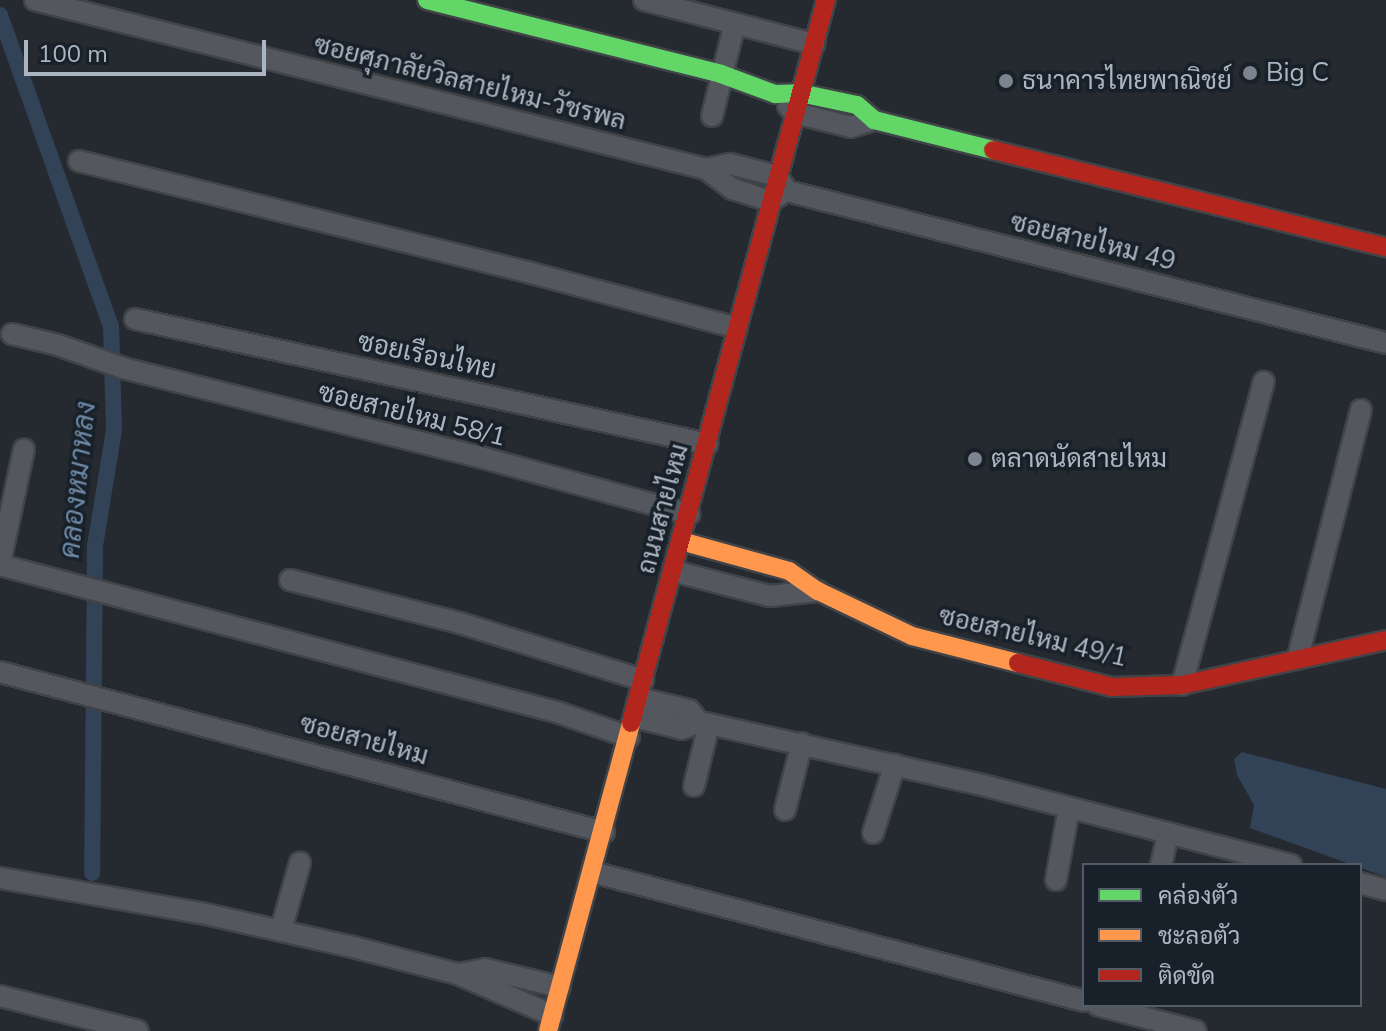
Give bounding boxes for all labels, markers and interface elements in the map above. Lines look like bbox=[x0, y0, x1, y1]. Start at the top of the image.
scale bar bbox=[28, 24, 270, 74]
street label: ซอยศุภาลัยวิลสายไหม-วัชรพล bbox=[311, 29, 629, 137]
text: 100 m bbox=[38, 38, 108, 70]
place label: Big C bbox=[1266, 57, 1329, 89]
marker: Big C bbox=[1241, 64, 1259, 82]
place label: ธนาคารไทยพาณิชย์ bbox=[1022, 65, 1232, 97]
marker: ธนาคารไทยพาณิชย์ bbox=[997, 72, 1015, 90]
street label: ซอยสายไหม 49 bbox=[1007, 206, 1179, 278]
street label: ซอยเรือนไทย bbox=[355, 326, 499, 386]
street label: ซอยสายไหม 58/1 bbox=[315, 377, 509, 453]
water label: คลองหมาหลง bbox=[53, 400, 103, 560]
street label: ถนนสายไหม bbox=[631, 441, 695, 577]
place label: ตลาดนัดสายไหม bbox=[991, 443, 1167, 475]
marker: ตลาดนัดสายไหม bbox=[966, 450, 984, 468]
street label: ซอยสายไหม 49/1 bbox=[936, 600, 1130, 674]
street label: ซอยสายไหม bbox=[297, 708, 431, 772]
legend bbox=[1082, 863, 1362, 1007]
text: คล่องตัว bbox=[1158, 880, 1238, 912]
text: ชะลอตัว bbox=[1158, 920, 1240, 952]
text: ติดขัด bbox=[1158, 960, 1215, 992]

